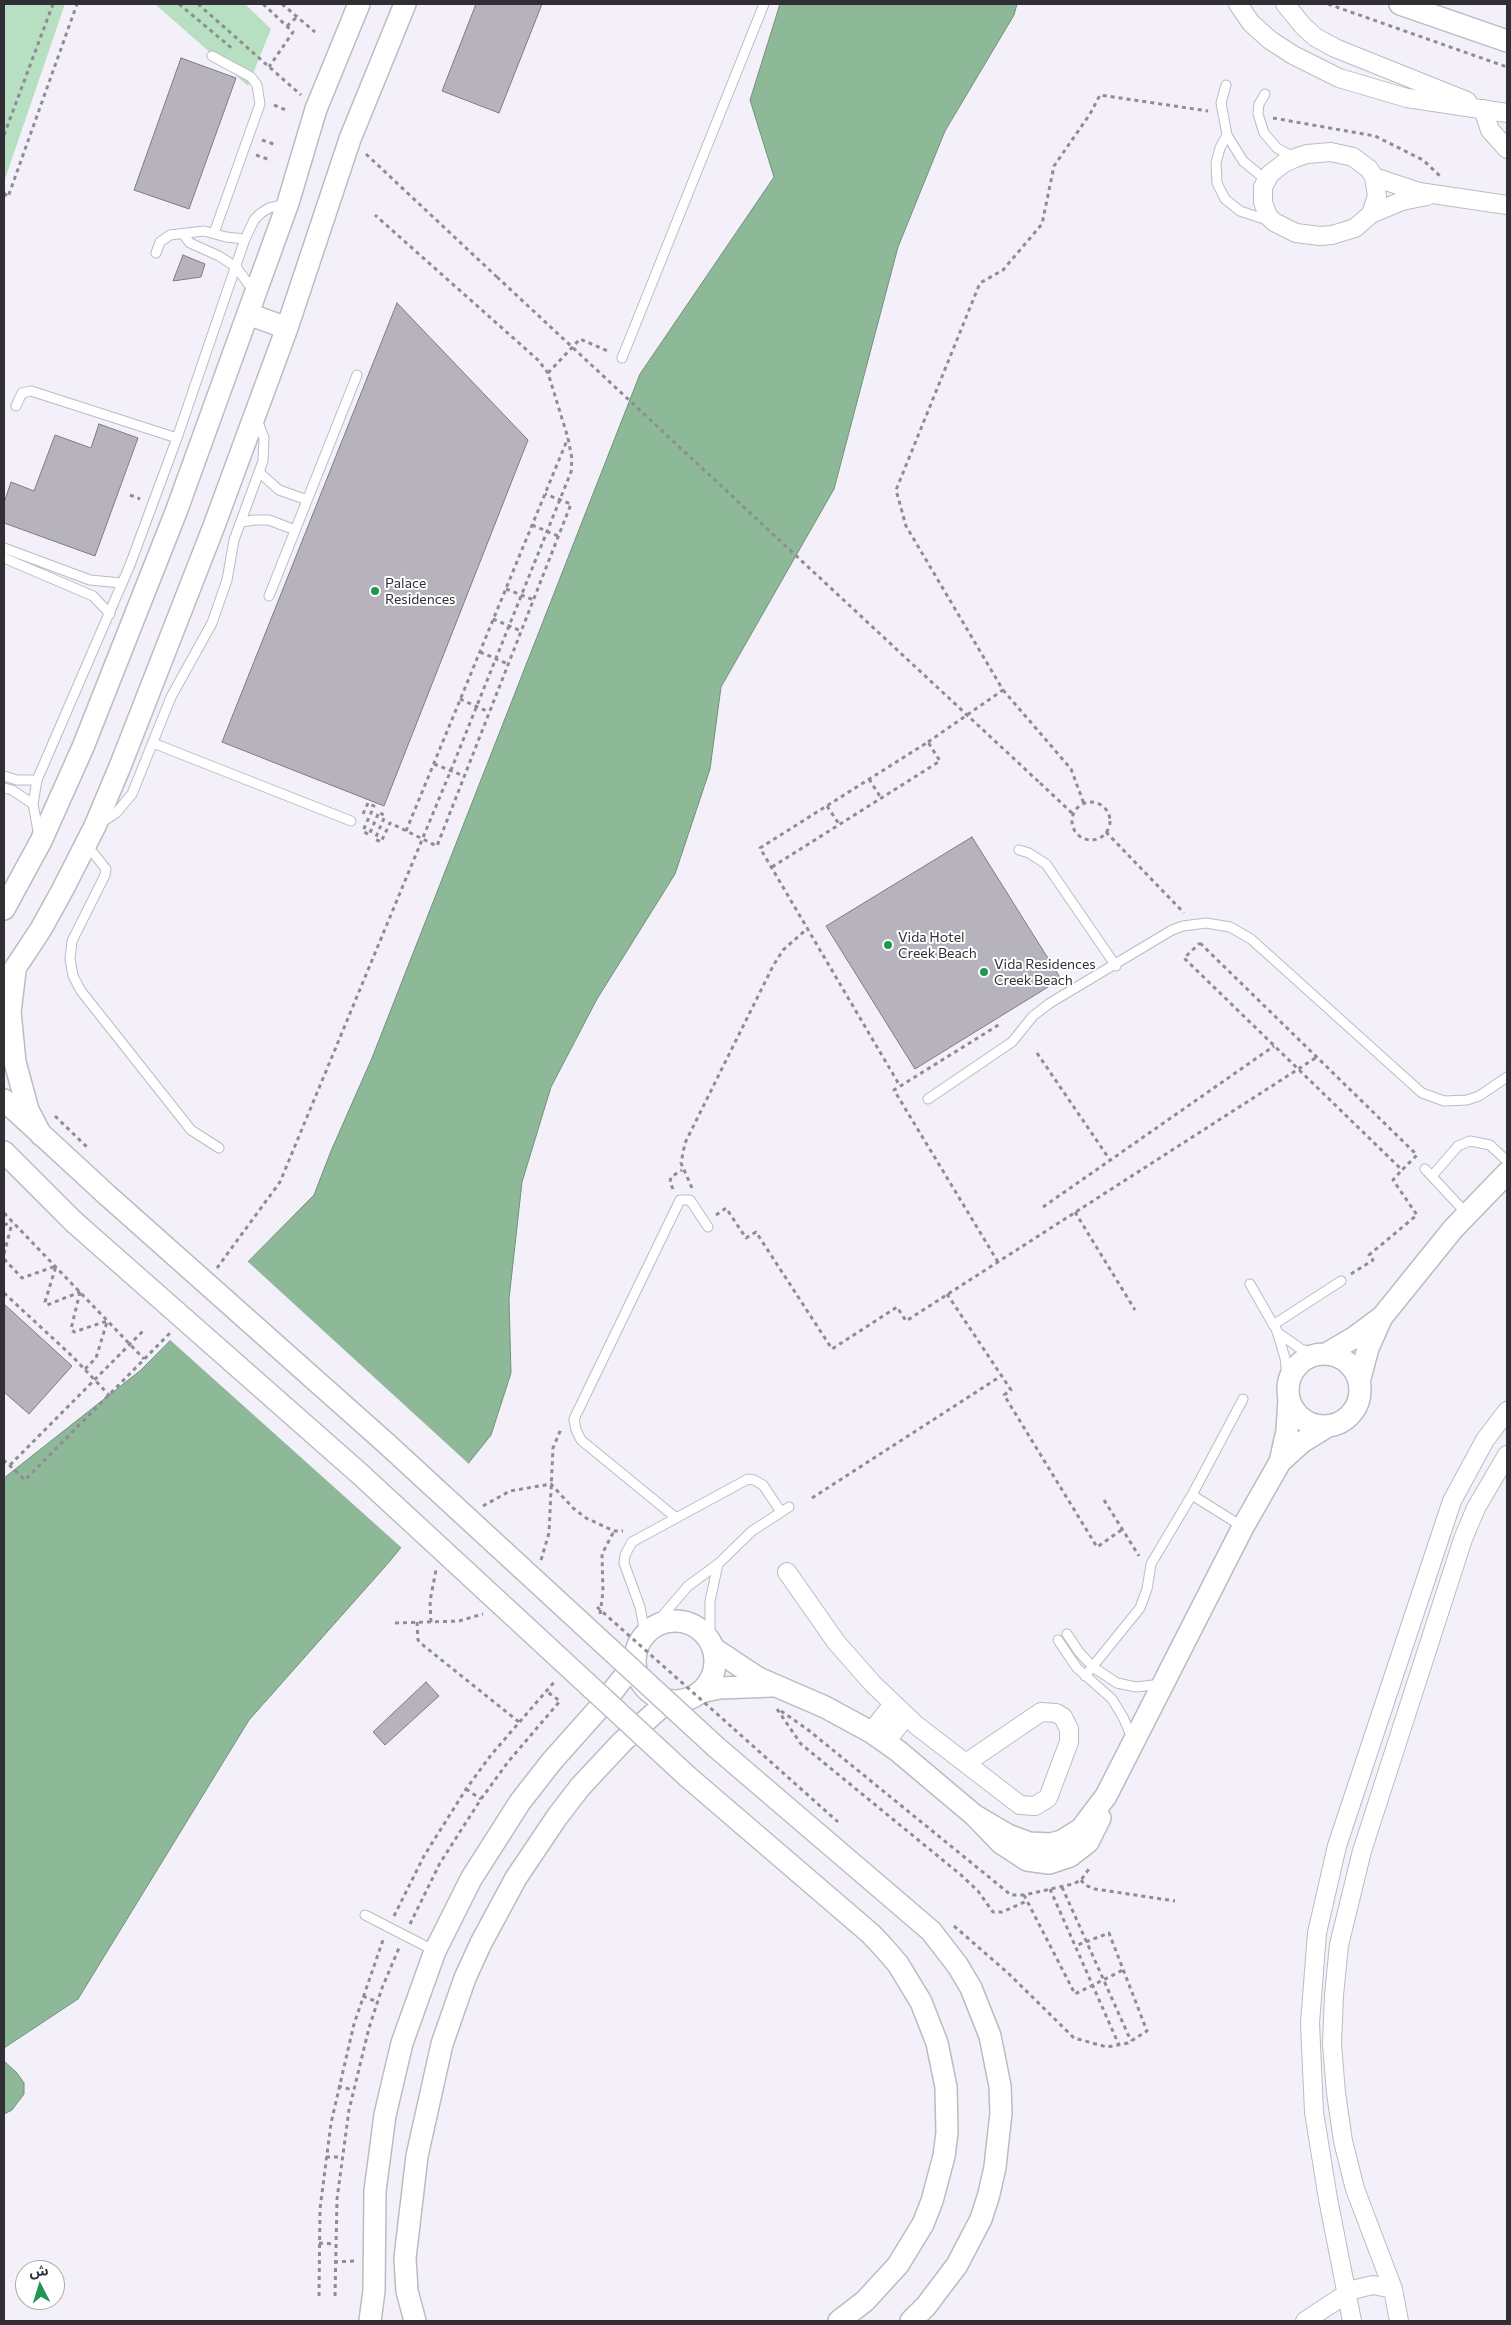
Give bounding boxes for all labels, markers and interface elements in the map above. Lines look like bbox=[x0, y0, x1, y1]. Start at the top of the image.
place label: Palace Residences bbox=[385, 575, 455, 608]
marker: Palace Residences bbox=[369, 585, 381, 597]
place label: Vida Hotel Creek Beach bbox=[898, 929, 977, 962]
marker: Vida Hotel Creek Beach bbox=[882, 939, 894, 951]
place label: Vida Residences Creek Beach bbox=[994, 956, 1096, 989]
marker: Vida Residences Creek Beach bbox=[978, 966, 990, 978]
north arrow bbox=[15, 2260, 65, 2310]
text: ش bbox=[28, 2261, 49, 2280]

